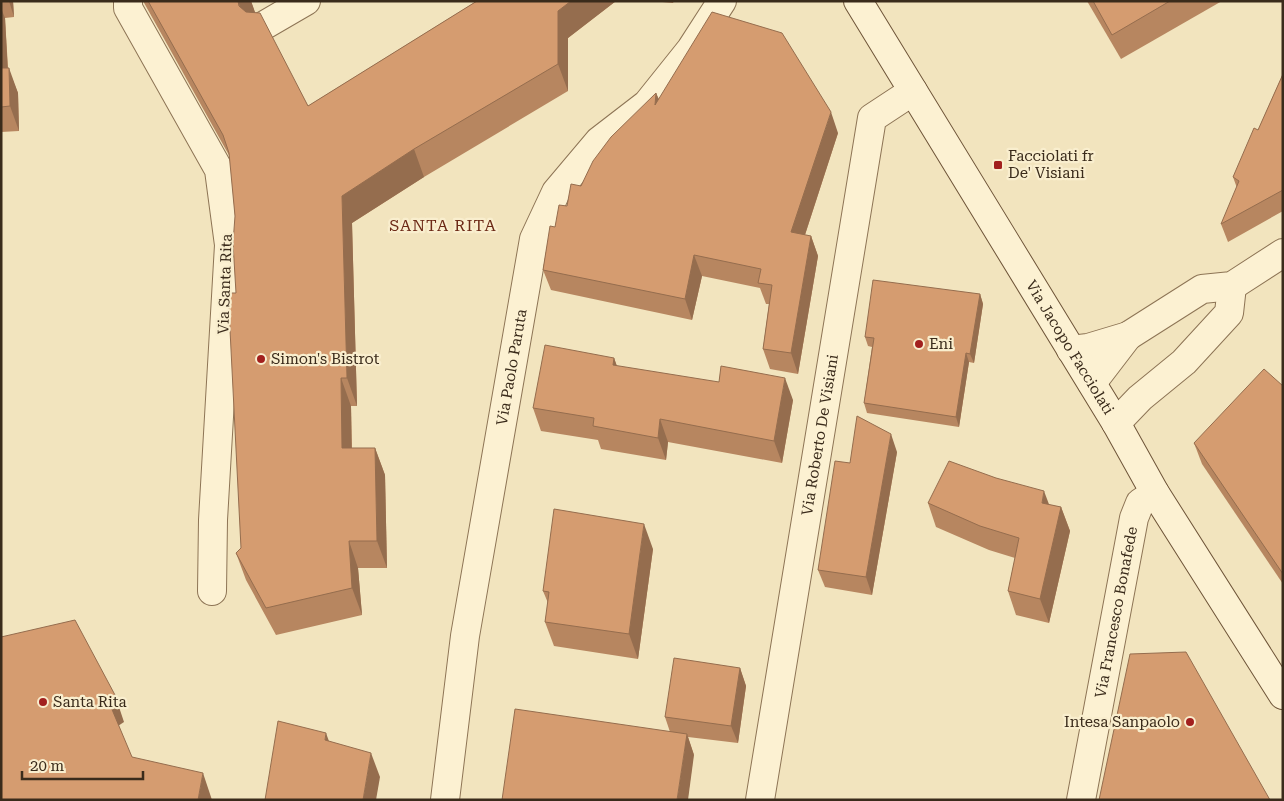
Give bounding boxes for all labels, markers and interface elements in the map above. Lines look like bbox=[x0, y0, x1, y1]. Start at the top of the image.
place label: Facciolati fr De' Visiani bbox=[1008, 147, 1094, 182]
marker: Facciolati fr De' Visiani bbox=[992, 159, 1004, 171]
district label: SANTA RITA bbox=[389, 216, 497, 235]
street label: Via Santa Rita bbox=[214, 233, 236, 335]
street label: Via Jacopo Facciolati bbox=[1022, 277, 1118, 418]
street label: Via Paolo Paruta bbox=[493, 308, 531, 427]
place label: Eni bbox=[929, 335, 953, 353]
marker: Eni bbox=[913, 338, 925, 350]
place label: Simon's Bistrot bbox=[271, 350, 380, 368]
marker: Simon's Bistrot bbox=[255, 353, 267, 365]
street label: Via Roberto De Visiani bbox=[798, 353, 842, 517]
street label: Via Francesco Bonafede bbox=[1091, 525, 1141, 700]
place label: Santa Rita bbox=[53, 693, 127, 711]
marker: Santa Rita bbox=[37, 696, 49, 708]
place label: Intesa Sanpaolo bbox=[1064, 713, 1180, 731]
marker: Intesa Sanpaolo bbox=[1184, 716, 1196, 728]
scale bar bbox=[22, 748, 144, 780]
text: 20 m bbox=[30, 757, 65, 775]

